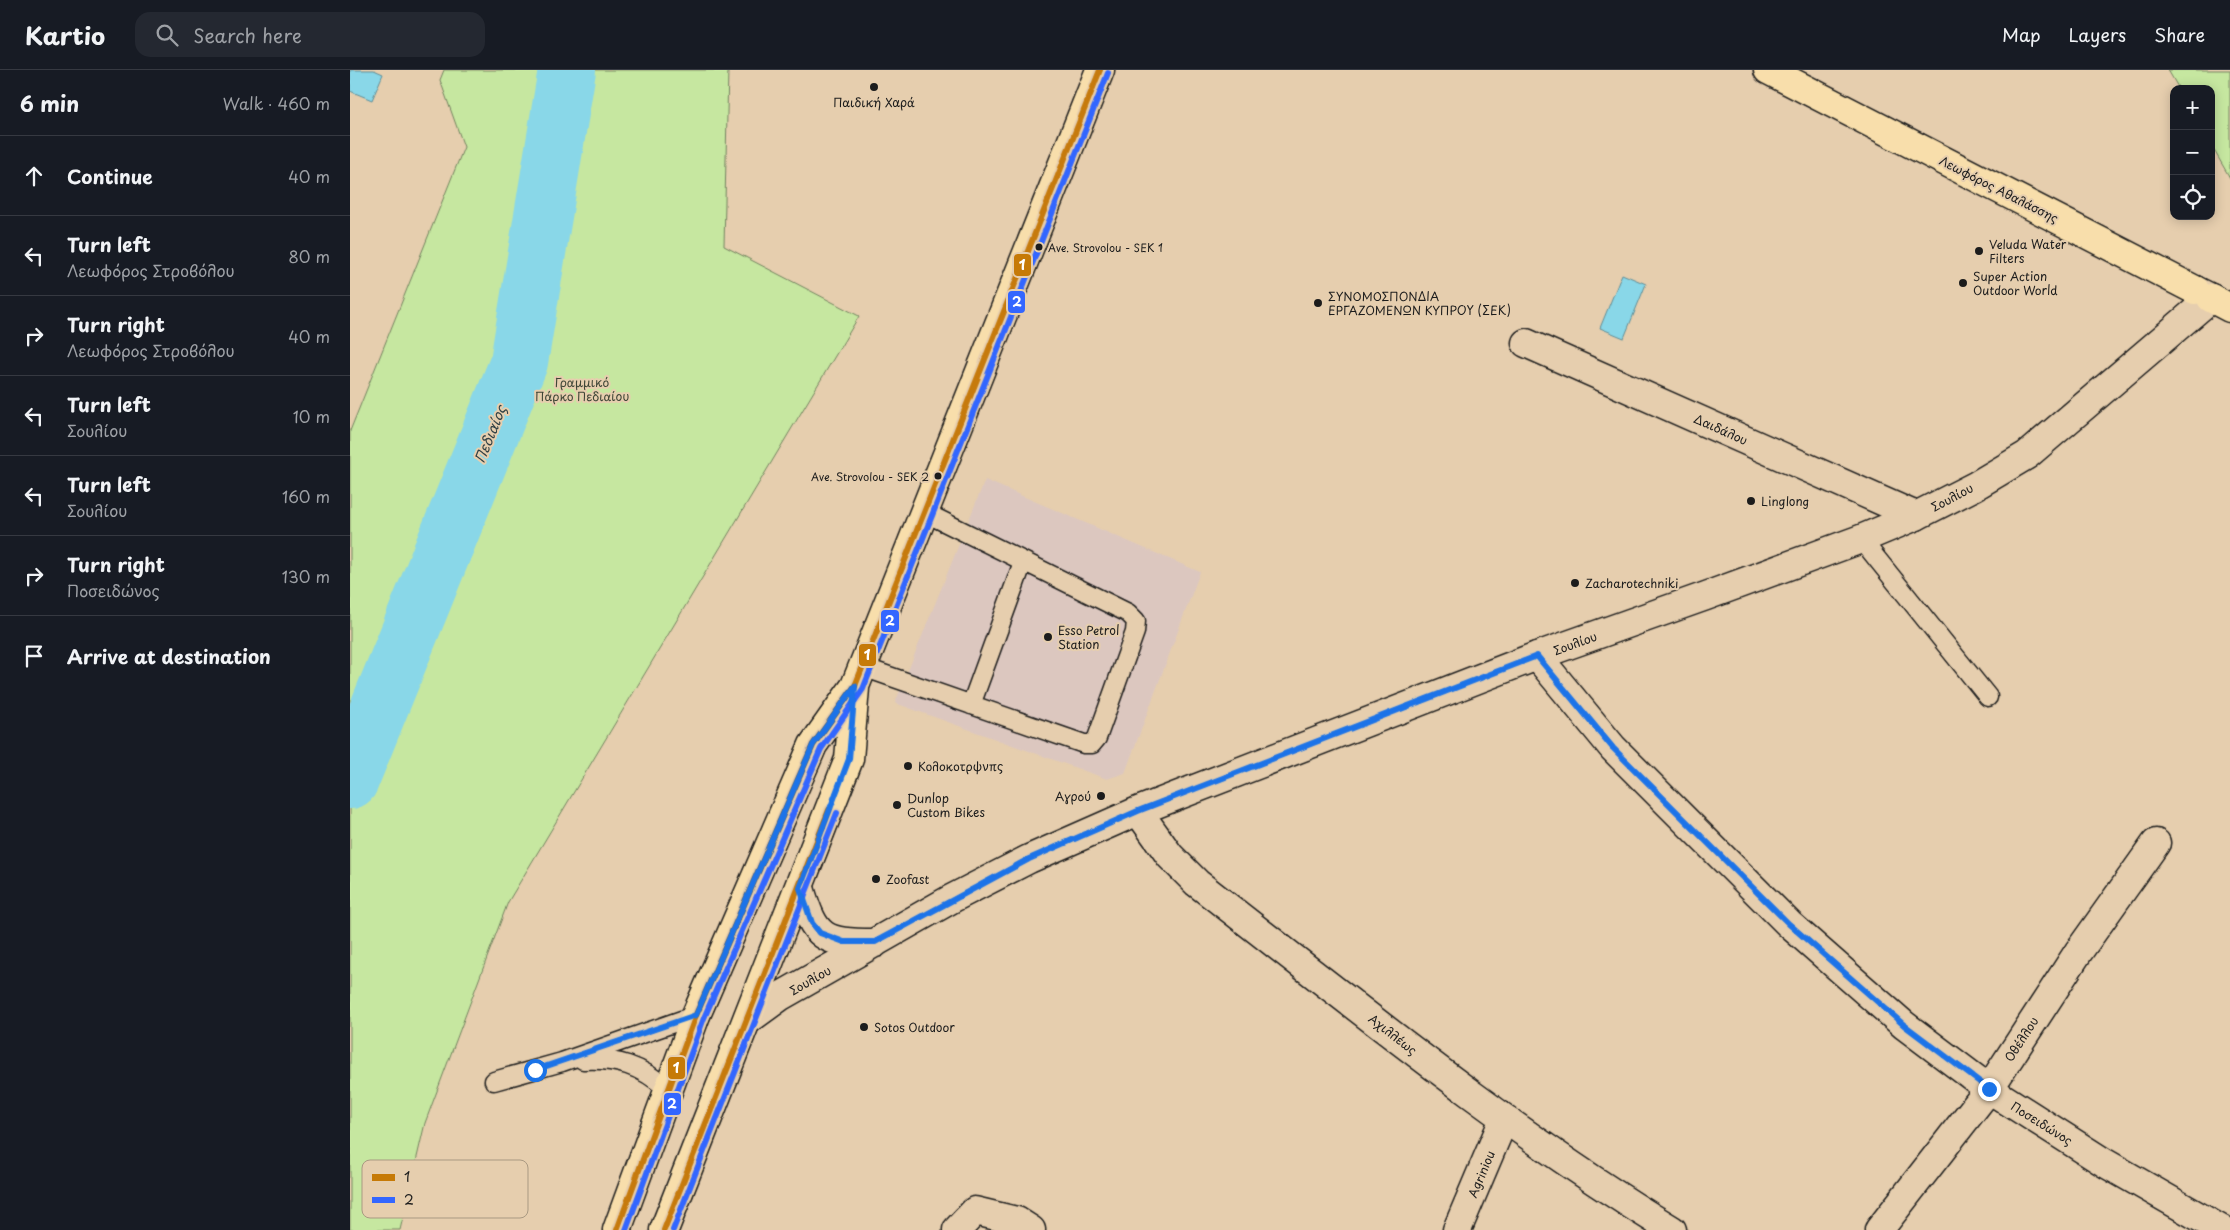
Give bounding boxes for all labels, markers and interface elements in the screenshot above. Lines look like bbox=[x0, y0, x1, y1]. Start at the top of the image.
search box bbox=[135, 12, 485, 57]
text: Kartio bbox=[25, 17, 105, 53]
icon: search bbox=[153, 21, 181, 49]
text: Search here bbox=[193, 21, 302, 49]
text: Map bbox=[2002, 21, 2041, 48]
text: Layers bbox=[2069, 21, 2126, 48]
text: Share bbox=[2154, 21, 2205, 48]
marker: Παιδική Χαρά bbox=[868, 81, 880, 93]
map controls bbox=[2170, 85, 2215, 220]
button: + bbox=[2170, 85, 2215, 130]
text: 6 min bbox=[20, 87, 79, 119]
text: Walk · 460 m bbox=[223, 91, 330, 115]
place label: Παιδική Χαρά bbox=[833, 93, 915, 111]
button: − bbox=[2170, 130, 2215, 175]
street label: Λεωφόρος Αθαλάσσης bbox=[1936, 151, 2062, 227]
icon: ahead bbox=[20, 162, 48, 190]
text: Continue bbox=[67, 162, 153, 190]
text: 40 m bbox=[288, 164, 330, 188]
button: locate bbox=[2170, 175, 2215, 220]
text: Turn left bbox=[67, 230, 151, 258]
place label: Veluda Water Filters bbox=[1989, 235, 2067, 267]
place label: Ave. Strovolou - SEK 1 bbox=[1048, 239, 1163, 256]
icon: left bbox=[20, 242, 48, 270]
marker: Ave. Strovolou - SEK 1 bbox=[1034, 242, 1044, 252]
text: 80 m bbox=[288, 244, 330, 268]
marker: Veluda Water Filters bbox=[1973, 245, 1985, 257]
line badge: 1 bbox=[1013, 253, 1032, 277]
text: 1 bbox=[1019, 254, 1026, 275]
text: Λεωφόρος Στροβόλου bbox=[67, 258, 235, 282]
place label: Super Action Outdoor World bbox=[1973, 267, 2058, 299]
marker: Super Action Outdoor World bbox=[1957, 277, 1969, 289]
place label: ΣΥΝΟΜΟΣΠΟΝΔΙΑ ΕΡΓΑΖΟΜΕΝΩΝ ΚΥΠΡΟΥ (ΣΕΚ) bbox=[1328, 287, 1511, 319]
line badge: 2 bbox=[1007, 290, 1026, 314]
text: 2 bbox=[1012, 291, 1022, 312]
marker: ΣΥΝΟΜΟΣΠΟΝΔΙΑ ΕΡΓΑΖΟΜΕΝΩΝ ΚΥΠΡΟΥ (ΣΕΚ) bbox=[1312, 297, 1324, 309]
text: Turn right bbox=[67, 310, 165, 338]
icon: right bbox=[20, 322, 48, 350]
text: 40 m bbox=[288, 324, 330, 348]
text: Λεωφόρος Στροβόλου bbox=[67, 338, 235, 362]
park label: Γραμμικό Πάρκο Πεδιαίου bbox=[535, 373, 629, 405]
text: Turn left bbox=[67, 390, 151, 418]
water label: Πεδιαίος bbox=[469, 400, 512, 466]
icon: left bbox=[20, 402, 48, 430]
text: 10 m bbox=[293, 404, 330, 428]
street label: Δαιδάλου bbox=[1691, 409, 1751, 449]
text: Σουλίου bbox=[67, 418, 127, 442]
place label: Ave. Strovolou - SEK 2 bbox=[811, 468, 929, 485]
text: Turn left bbox=[67, 470, 151, 498]
marker: Ave. Strovolou - SEK 2 bbox=[933, 471, 943, 481]
street label: Σουλίου bbox=[1928, 478, 1976, 516]
icon: left bbox=[20, 482, 48, 510]
text: 160 m bbox=[282, 484, 330, 508]
place label: Linglong bbox=[1761, 492, 1809, 510]
marker: Linglong bbox=[1745, 495, 1757, 507]
text: Σουλίου bbox=[67, 498, 127, 522]
text: Turn right bbox=[67, 550, 165, 578]
icon: right bbox=[20, 562, 48, 590]
text: 130 m bbox=[282, 564, 330, 588]
place label: Zacharotechniki bbox=[1585, 574, 1678, 592]
marker: Zacharotechniki bbox=[1569, 577, 1581, 589]
text: Ποσειδώνος bbox=[67, 578, 160, 602]
line badge: 2 bbox=[880, 609, 900, 633]
text: 2 bbox=[885, 610, 895, 631]
place label: Esso Petrol Station bbox=[1058, 621, 1119, 653]
street label: Σουλίου bbox=[1551, 627, 1599, 659]
marker: Esso Petrol Station bbox=[1042, 631, 1054, 643]
icon: arrive bbox=[20, 642, 48, 670]
text: Arrive at destination bbox=[67, 642, 271, 670]
line badge: 1 bbox=[858, 643, 877, 667]
text: 1 bbox=[864, 644, 871, 665]
place label: Κολοκοτρψνπς bbox=[918, 757, 1003, 775]
marker: Κολοκοτρψνπς bbox=[902, 760, 914, 772]
place label: Αγρού bbox=[1055, 787, 1091, 805]
place label: Dunlop Custom Bikes bbox=[907, 789, 985, 821]
marker: Αγρού bbox=[1095, 790, 1107, 802]
marker: Dunlop Custom Bikes bbox=[891, 799, 903, 811]
place label: Zoofast bbox=[886, 870, 930, 888]
marker: Zoofast bbox=[870, 873, 882, 885]
street label: Σουλίου bbox=[786, 961, 834, 999]
street label: Αχιλλέως bbox=[1365, 1009, 1421, 1059]
street label: Οθέλλου bbox=[2000, 1013, 2042, 1065]
place label: Sotos Outdoor bbox=[874, 1018, 955, 1036]
marker: Sotos Outdoor bbox=[858, 1021, 870, 1033]
line badge: 1 bbox=[667, 1056, 686, 1080]
text: 1 bbox=[673, 1057, 680, 1078]
route start bbox=[524, 1059, 547, 1082]
route end bbox=[1978, 1078, 2001, 1101]
line badge: 2 bbox=[663, 1092, 682, 1116]
text: 2 bbox=[667, 1093, 677, 1114]
street label: Ποσειδώνος bbox=[2008, 1097, 2076, 1149]
street label: Agriniou bbox=[1463, 1148, 1499, 1200]
legend bbox=[362, 1160, 528, 1218]
text: 1 bbox=[404, 1166, 410, 1187]
text: 2 bbox=[404, 1189, 414, 1210]

